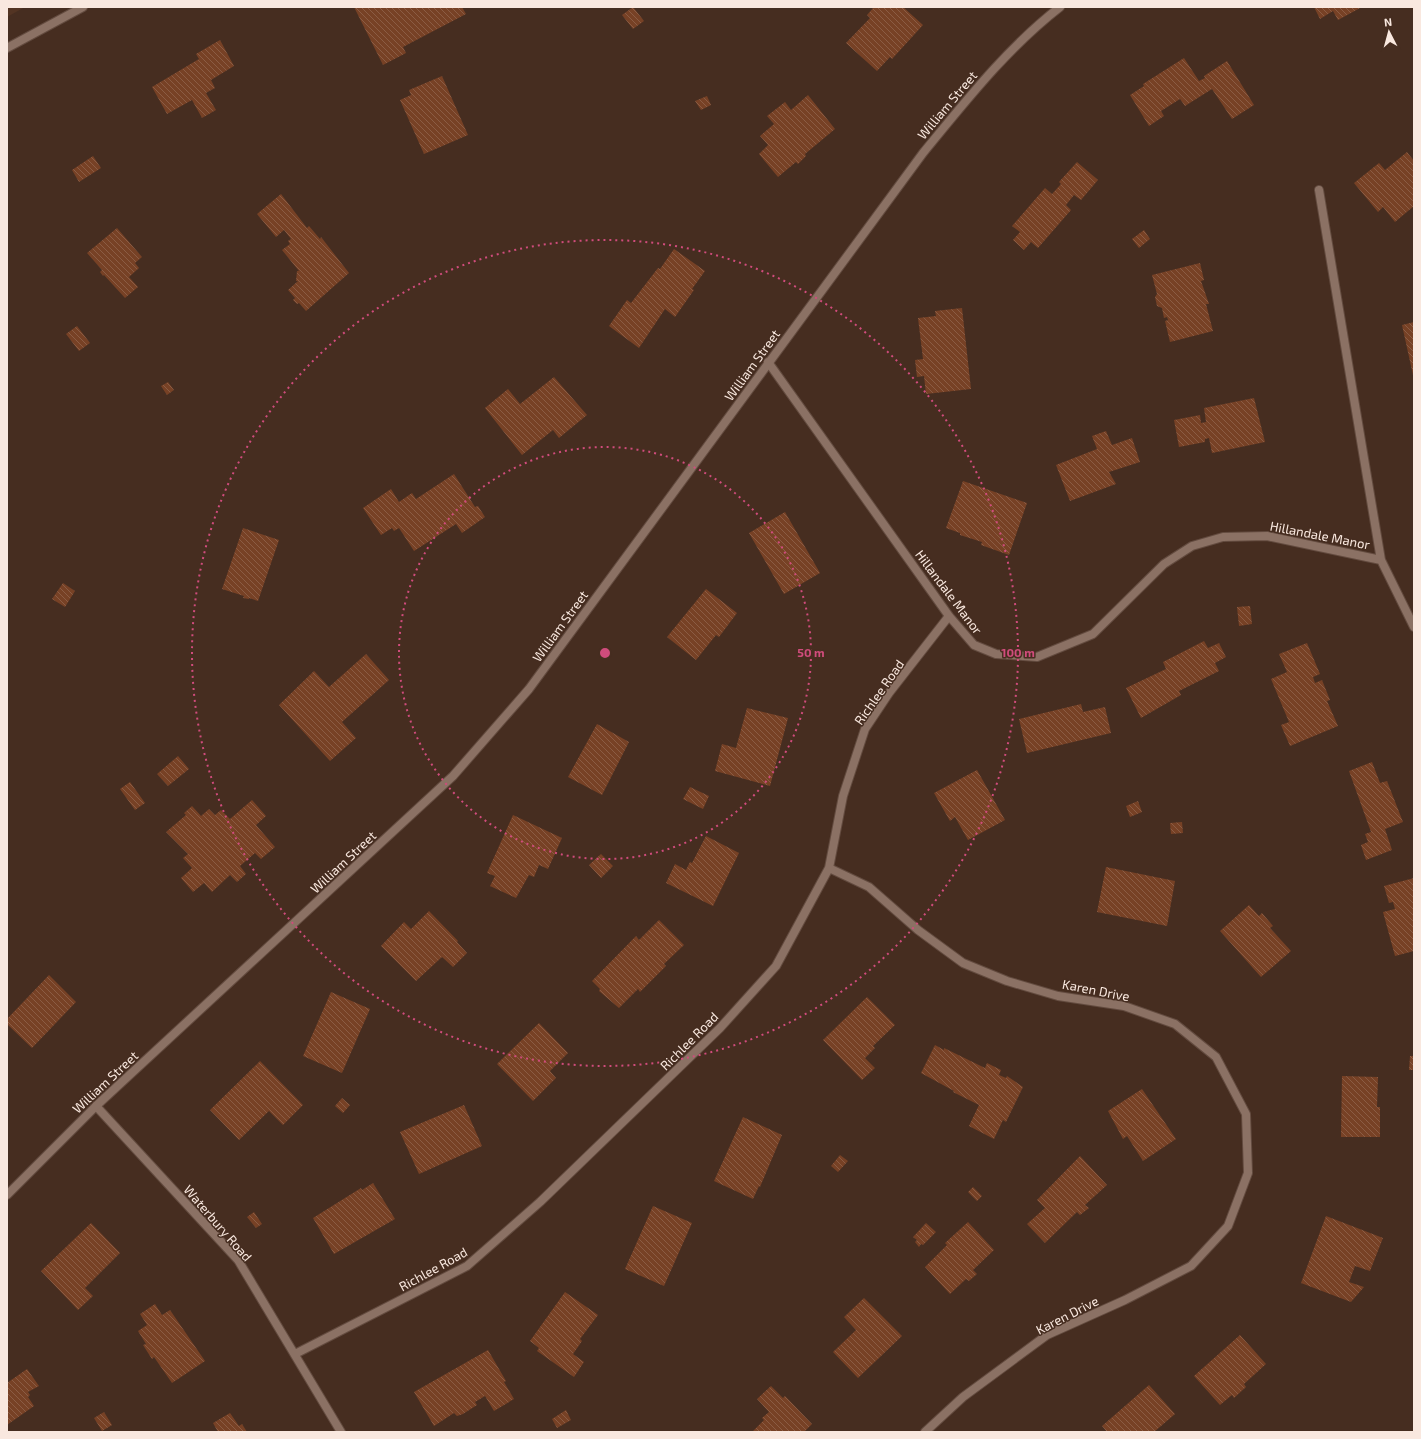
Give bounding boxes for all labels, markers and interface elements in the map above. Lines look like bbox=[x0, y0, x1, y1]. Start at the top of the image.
north arrow bbox=[1369, 12, 1409, 52]
text: N bbox=[1383, 15, 1393, 28]
street label: William Street bbox=[914, 68, 980, 142]
street label: William Street bbox=[721, 326, 783, 404]
street label: Hillandale Manor bbox=[1269, 517, 1371, 553]
street label: Hillandale Manor bbox=[912, 547, 986, 637]
street label: William Street bbox=[529, 587, 591, 665]
text: 50 m bbox=[797, 645, 825, 659]
text: 100 m bbox=[1001, 645, 1035, 659]
centre of rings bbox=[598, 646, 612, 660]
street label: Richlee Road bbox=[851, 656, 907, 728]
street label: William Street bbox=[307, 827, 379, 897]
street label: Karen Drive bbox=[1061, 976, 1131, 1004]
street label: Richlee Road bbox=[657, 1009, 721, 1073]
street label: William Street bbox=[69, 1047, 141, 1117]
street label: Waterbury Road bbox=[180, 1182, 256, 1264]
street label: Richlee Road bbox=[396, 1244, 470, 1294]
street label: Karen Drive bbox=[1033, 1292, 1101, 1338]

